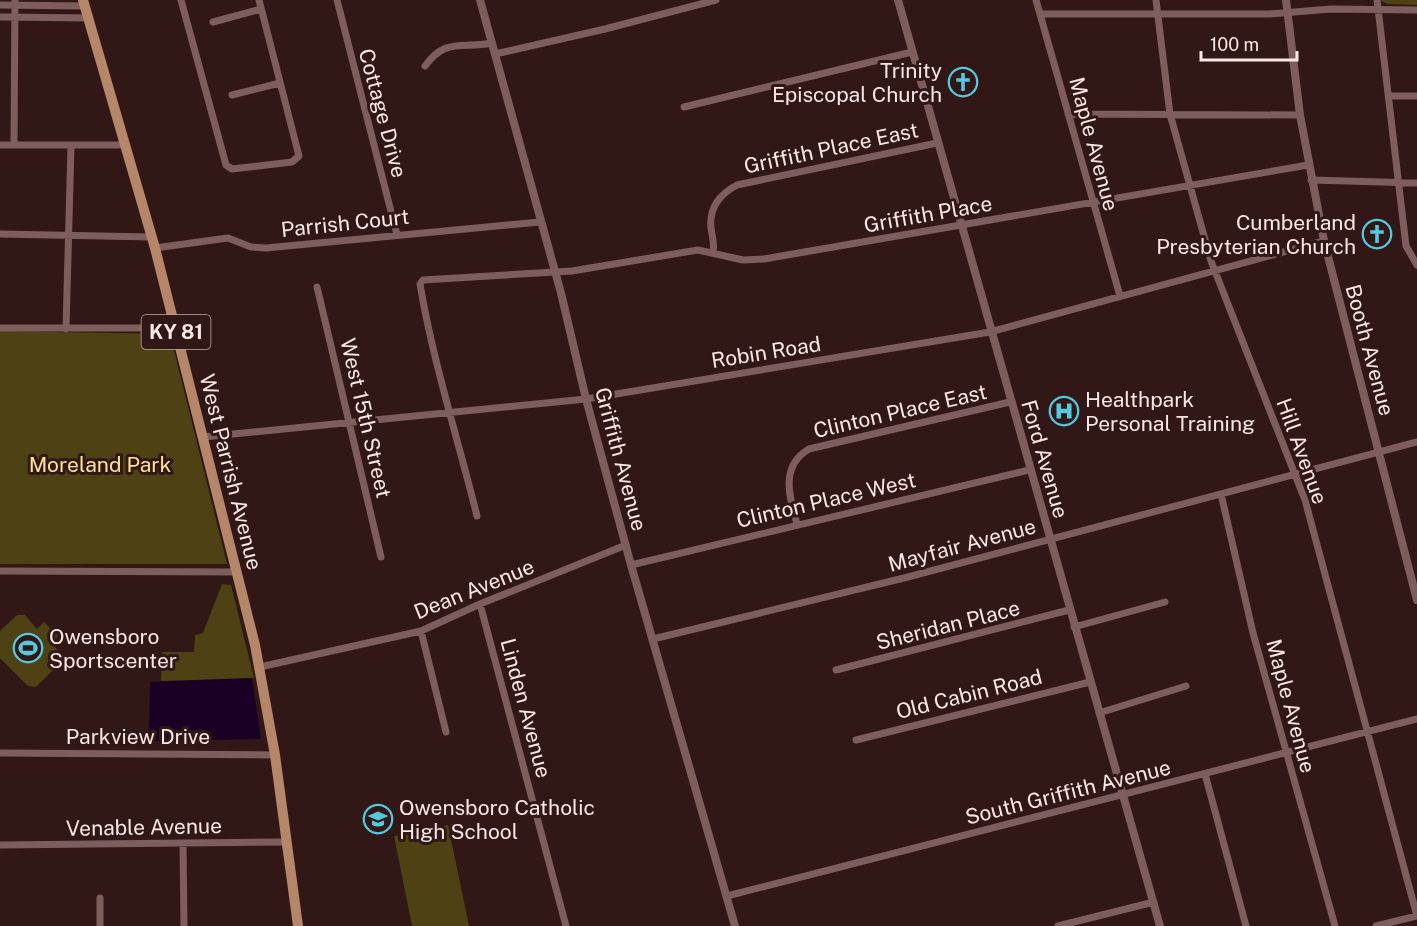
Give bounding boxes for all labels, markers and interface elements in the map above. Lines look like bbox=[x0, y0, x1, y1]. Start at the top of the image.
scale bar bbox=[1201, 24, 1297, 62]
text: 100 m bbox=[1210, 34, 1259, 55]
street label: Cottage Drive bbox=[354, 46, 412, 180]
place label: Trinity Episcopal Church bbox=[772, 58, 942, 107]
church icon: Trinity Episcopal Church bbox=[947, 66, 979, 98]
street label: Maple Avenue bbox=[1064, 74, 1124, 214]
street label: Griffith Place East bbox=[741, 117, 921, 179]
street label: Griffith Place bbox=[862, 190, 994, 238]
street label: Parrish Court bbox=[280, 204, 410, 242]
place label: Cumberland Presbyterian Church bbox=[1156, 210, 1356, 259]
church icon: Cumberland Presbyterian Church bbox=[1361, 218, 1393, 250]
street label: Booth Avenue bbox=[1340, 282, 1400, 418]
road number: KY 81 bbox=[142, 315, 210, 349]
street label: Robin Road bbox=[709, 331, 823, 373]
street label: West 15th Street bbox=[335, 336, 397, 500]
street label: West Parrish Avenue bbox=[195, 371, 267, 573]
street label: Clinton Place East bbox=[811, 379, 989, 443]
street label: Griffith Avenue bbox=[590, 385, 652, 533]
place label: Healthpark Personal Training bbox=[1085, 387, 1255, 436]
hospital icon: Healthpark Personal Training bbox=[1048, 395, 1080, 427]
street label: Hill Avenue bbox=[1271, 395, 1333, 507]
street label: Ford Avenue bbox=[1016, 397, 1074, 521]
park label: Moreland Park bbox=[29, 452, 172, 477]
street label: Clinton Place West bbox=[734, 467, 918, 533]
street label: Mayfair Avenue bbox=[885, 513, 1039, 577]
street label: Dean Avenue bbox=[410, 554, 538, 624]
street label: Sheridan Place bbox=[874, 595, 1022, 655]
place label: Owensboro Sportscenter bbox=[49, 624, 177, 673]
sports icon: Owensboro Sportscenter bbox=[12, 632, 44, 664]
street label: Linden Avenue bbox=[495, 636, 557, 780]
street label: Maple Avenue bbox=[1261, 636, 1321, 776]
street label: Old Cabin Road bbox=[893, 664, 1045, 724]
street label: Parkview Drive bbox=[66, 724, 210, 749]
street label: South Griffith Avenue bbox=[963, 754, 1173, 830]
place label: Owensboro Catholic High School bbox=[399, 795, 595, 844]
school or university icon: Owensboro Catholic High School bbox=[362, 803, 394, 835]
street label: Venable Avenue bbox=[66, 813, 222, 841]

